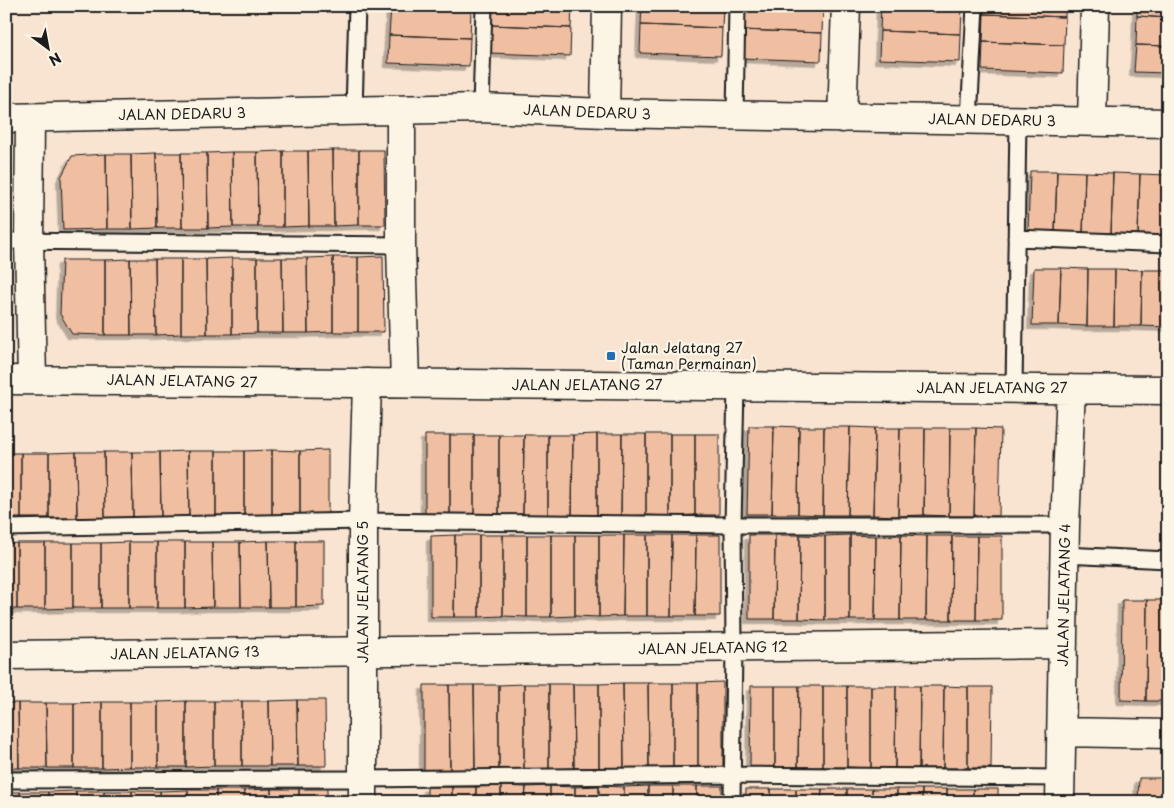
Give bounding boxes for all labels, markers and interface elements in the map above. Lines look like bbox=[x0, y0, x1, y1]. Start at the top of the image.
north arrow bbox=[22, 22, 72, 72]
text: N bbox=[45, 48, 65, 71]
street label: JALAN DEDARU 3 bbox=[523, 99, 651, 124]
street label: JALAN DEDARU 3 bbox=[118, 102, 246, 125]
street label: JALAN DEDARU 3 bbox=[928, 108, 1056, 131]
place label: Jalan Jelatang 27 (Taman Permainan) bbox=[621, 337, 757, 374]
marker: Jalan Jelatang 27 (Taman Permainan) bbox=[605, 350, 617, 362]
street label: JALAN JELATANG 27 bbox=[106, 369, 258, 392]
street label: JALAN JELATANG 27 bbox=[512, 374, 662, 395]
street label: JALAN JELATANG 27 bbox=[917, 377, 1067, 398]
street label: JALAN JELATANG 5 bbox=[352, 521, 373, 663]
street label: JALAN JELATANG 4 bbox=[1052, 523, 1075, 667]
street label: JALAN JELATANG 12 bbox=[638, 636, 788, 659]
street label: JALAN JELATANG 13 bbox=[110, 641, 260, 664]

